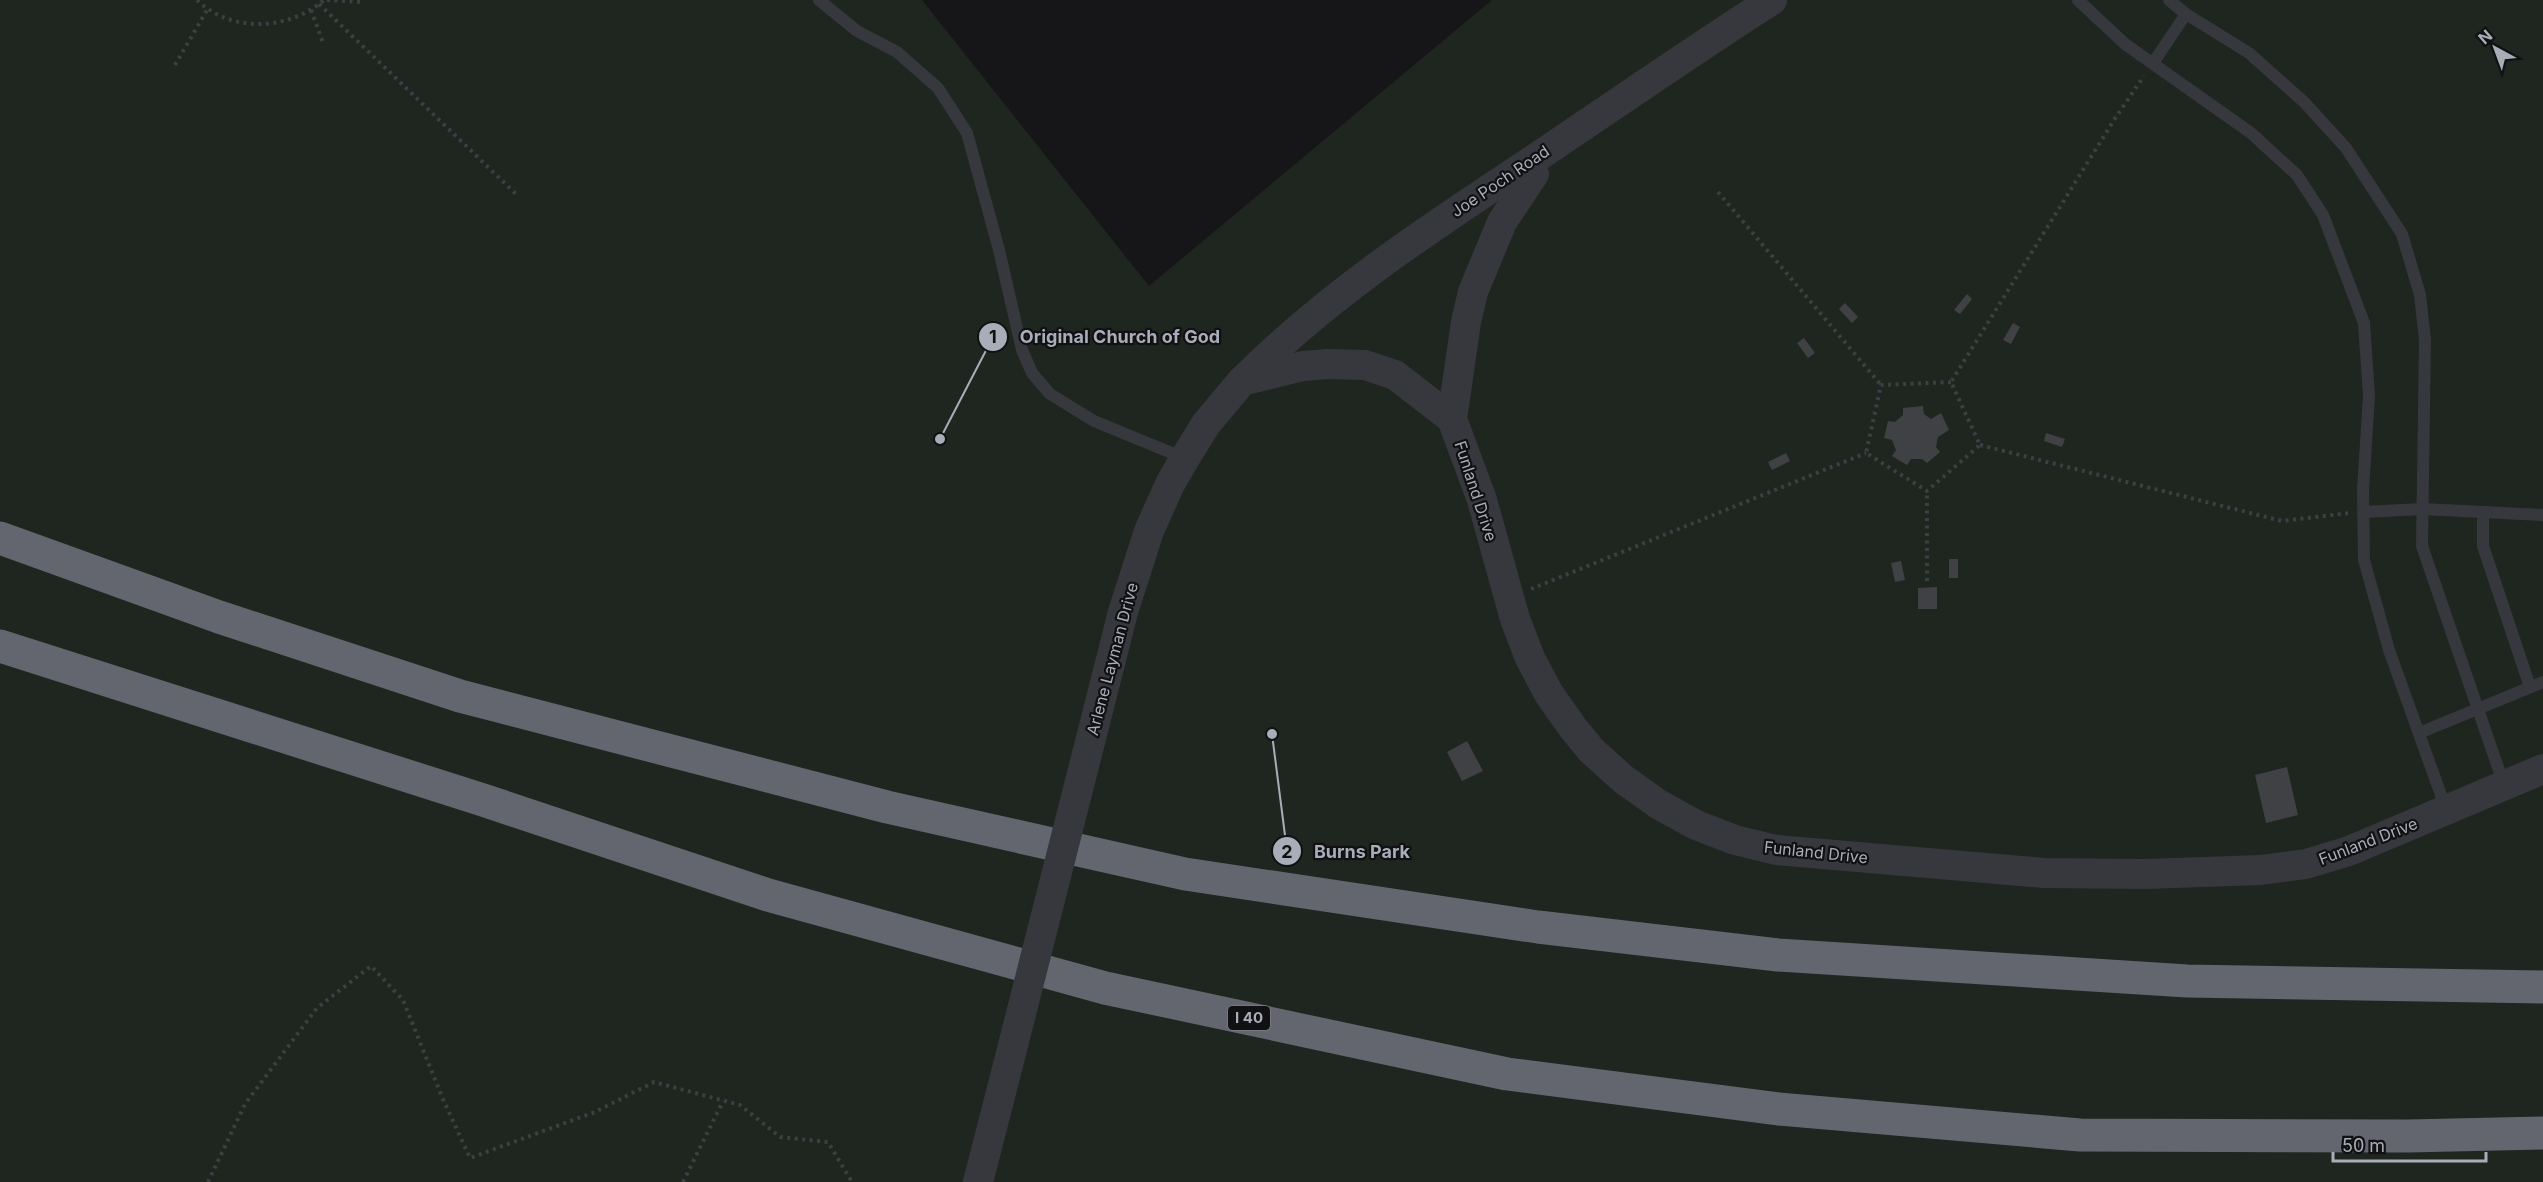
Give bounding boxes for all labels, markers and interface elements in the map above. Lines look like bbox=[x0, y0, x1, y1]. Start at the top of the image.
north arrow bbox=[2465, 18, 2525, 78]
text: N bbox=[2474, 25, 2496, 48]
street label: Joe Poch Road bbox=[1447, 141, 1553, 221]
callout: Original Church of God bbox=[978, 319, 1233, 355]
text: 1 bbox=[989, 326, 997, 347]
text: Original Church of God bbox=[1020, 326, 1220, 347]
street label: Funland Drive bbox=[1450, 438, 1502, 544]
street label: Arlene Layman Drive bbox=[1082, 580, 1142, 738]
street label: Funland Drive bbox=[2316, 813, 2420, 869]
callout: Burns Park bbox=[1272, 833, 1422, 869]
street label: Funland Drive bbox=[1763, 837, 1869, 867]
text: 2 bbox=[1281, 841, 1293, 862]
text: Burns Park bbox=[1314, 841, 1411, 862]
road number: I 40 bbox=[1228, 1006, 1270, 1030]
scale bar bbox=[2333, 1125, 2486, 1163]
text: 50 m bbox=[2342, 1135, 2385, 1156]

